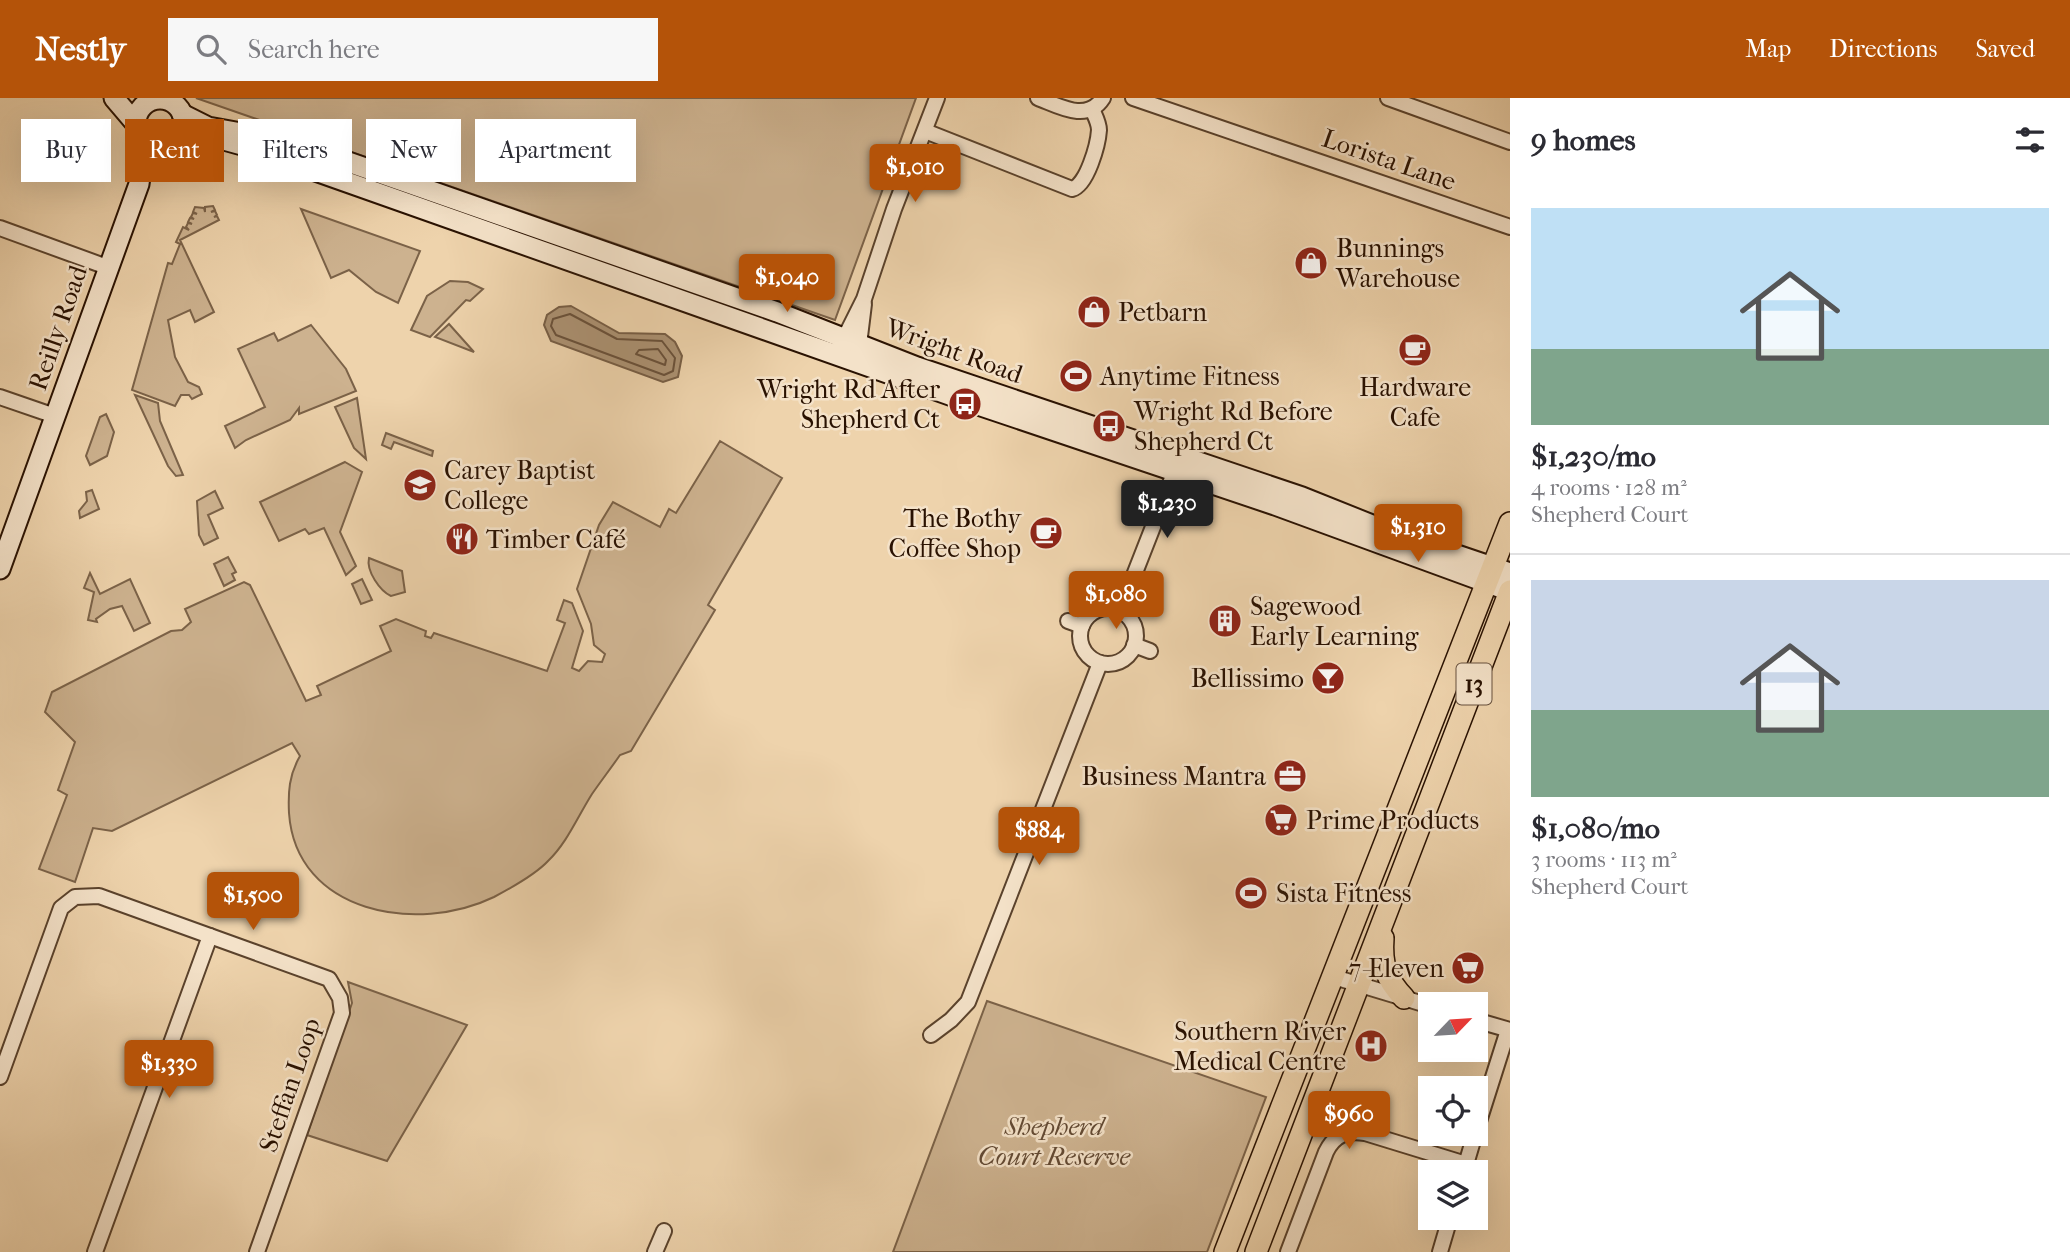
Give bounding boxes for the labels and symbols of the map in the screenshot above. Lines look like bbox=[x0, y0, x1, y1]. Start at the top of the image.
street label: Lorista Lane bbox=[1318, 123, 1460, 197]
pin: $1,010 bbox=[858, 144, 972, 204]
place label: Bunnings Warehouse bbox=[1335, 233, 1460, 294]
shop icon: Bunnings Warehouse bbox=[1292, 244, 1330, 282]
pin: $1,040 bbox=[730, 254, 844, 314]
street label: Reilly Road bbox=[22, 261, 94, 395]
shop icon: Petbarn bbox=[1075, 293, 1113, 331]
place label: Petbarn bbox=[1118, 297, 1207, 328]
street label: Wright Road bbox=[880, 312, 1028, 390]
cafe icon: Hardware Cafe bbox=[1396, 331, 1434, 369]
sports icon: Anytime Fitness bbox=[1057, 357, 1095, 395]
place label: Anytime Fitness bbox=[1099, 361, 1280, 392]
place label: Hardware Cafe bbox=[1359, 372, 1471, 433]
place label: Wright Rd After Shepherd Ct bbox=[756, 374, 941, 435]
bus stop icon: Wright Rd After Shepherd Ct bbox=[946, 385, 984, 423]
place label: Wright Rd Before Shepherd Ct bbox=[1133, 396, 1333, 457]
bus stop icon: Wright Rd Before Shepherd Ct bbox=[1090, 407, 1128, 445]
place label: Carey Baptist College bbox=[444, 455, 596, 516]
school or university icon: Carey Baptist College bbox=[401, 466, 439, 504]
pin: $1,230 bbox=[1110, 480, 1224, 540]
place label: The Bothy Coffee Shop bbox=[888, 503, 1022, 564]
pin: $1,310 bbox=[1361, 504, 1475, 564]
cafe icon: The Bothy Coffee Shop bbox=[1027, 514, 1065, 552]
restaurant icon: Timber Café bbox=[443, 520, 481, 558]
place label: Timber Café bbox=[486, 524, 626, 555]
pin: $1,080 bbox=[1059, 572, 1173, 631]
place label: Sagewood Early Learning bbox=[1250, 591, 1419, 652]
building icon: Sagewood Early Learning bbox=[1206, 602, 1244, 640]
bar icon: Bellissimo bbox=[1309, 659, 1347, 697]
place label: Bellissimo bbox=[1191, 663, 1304, 694]
road number: 13 bbox=[1456, 664, 1492, 704]
office icon: Business Mantra bbox=[1271, 757, 1309, 795]
place label: Business Mantra bbox=[1081, 761, 1267, 792]
supermarket icon: Prime Products bbox=[1262, 801, 1300, 839]
place label: Prime Products bbox=[1306, 805, 1479, 836]
pin: $884 bbox=[998, 808, 1080, 867]
pin: $1,500 bbox=[196, 872, 310, 932]
sports icon: Sista Fitness bbox=[1232, 874, 1270, 912]
place label: Sista Fitness bbox=[1276, 878, 1411, 909]
supermarket icon: 7-Eleven bbox=[1449, 949, 1487, 987]
place label: 7-Eleven bbox=[1349, 953, 1444, 984]
north arrow bbox=[1418, 992, 1488, 1062]
street label: Steffan Loop bbox=[253, 1014, 327, 1156]
place label: Southern River Medical Centre bbox=[1173, 1016, 1346, 1077]
hospital icon: Southern River Medical Centre bbox=[1352, 1027, 1390, 1065]
pin: $1,330 bbox=[112, 1040, 226, 1100]
pin: $960 bbox=[1308, 1091, 1390, 1151]
park label: Shepherd Court Reserve bbox=[978, 1111, 1131, 1172]

